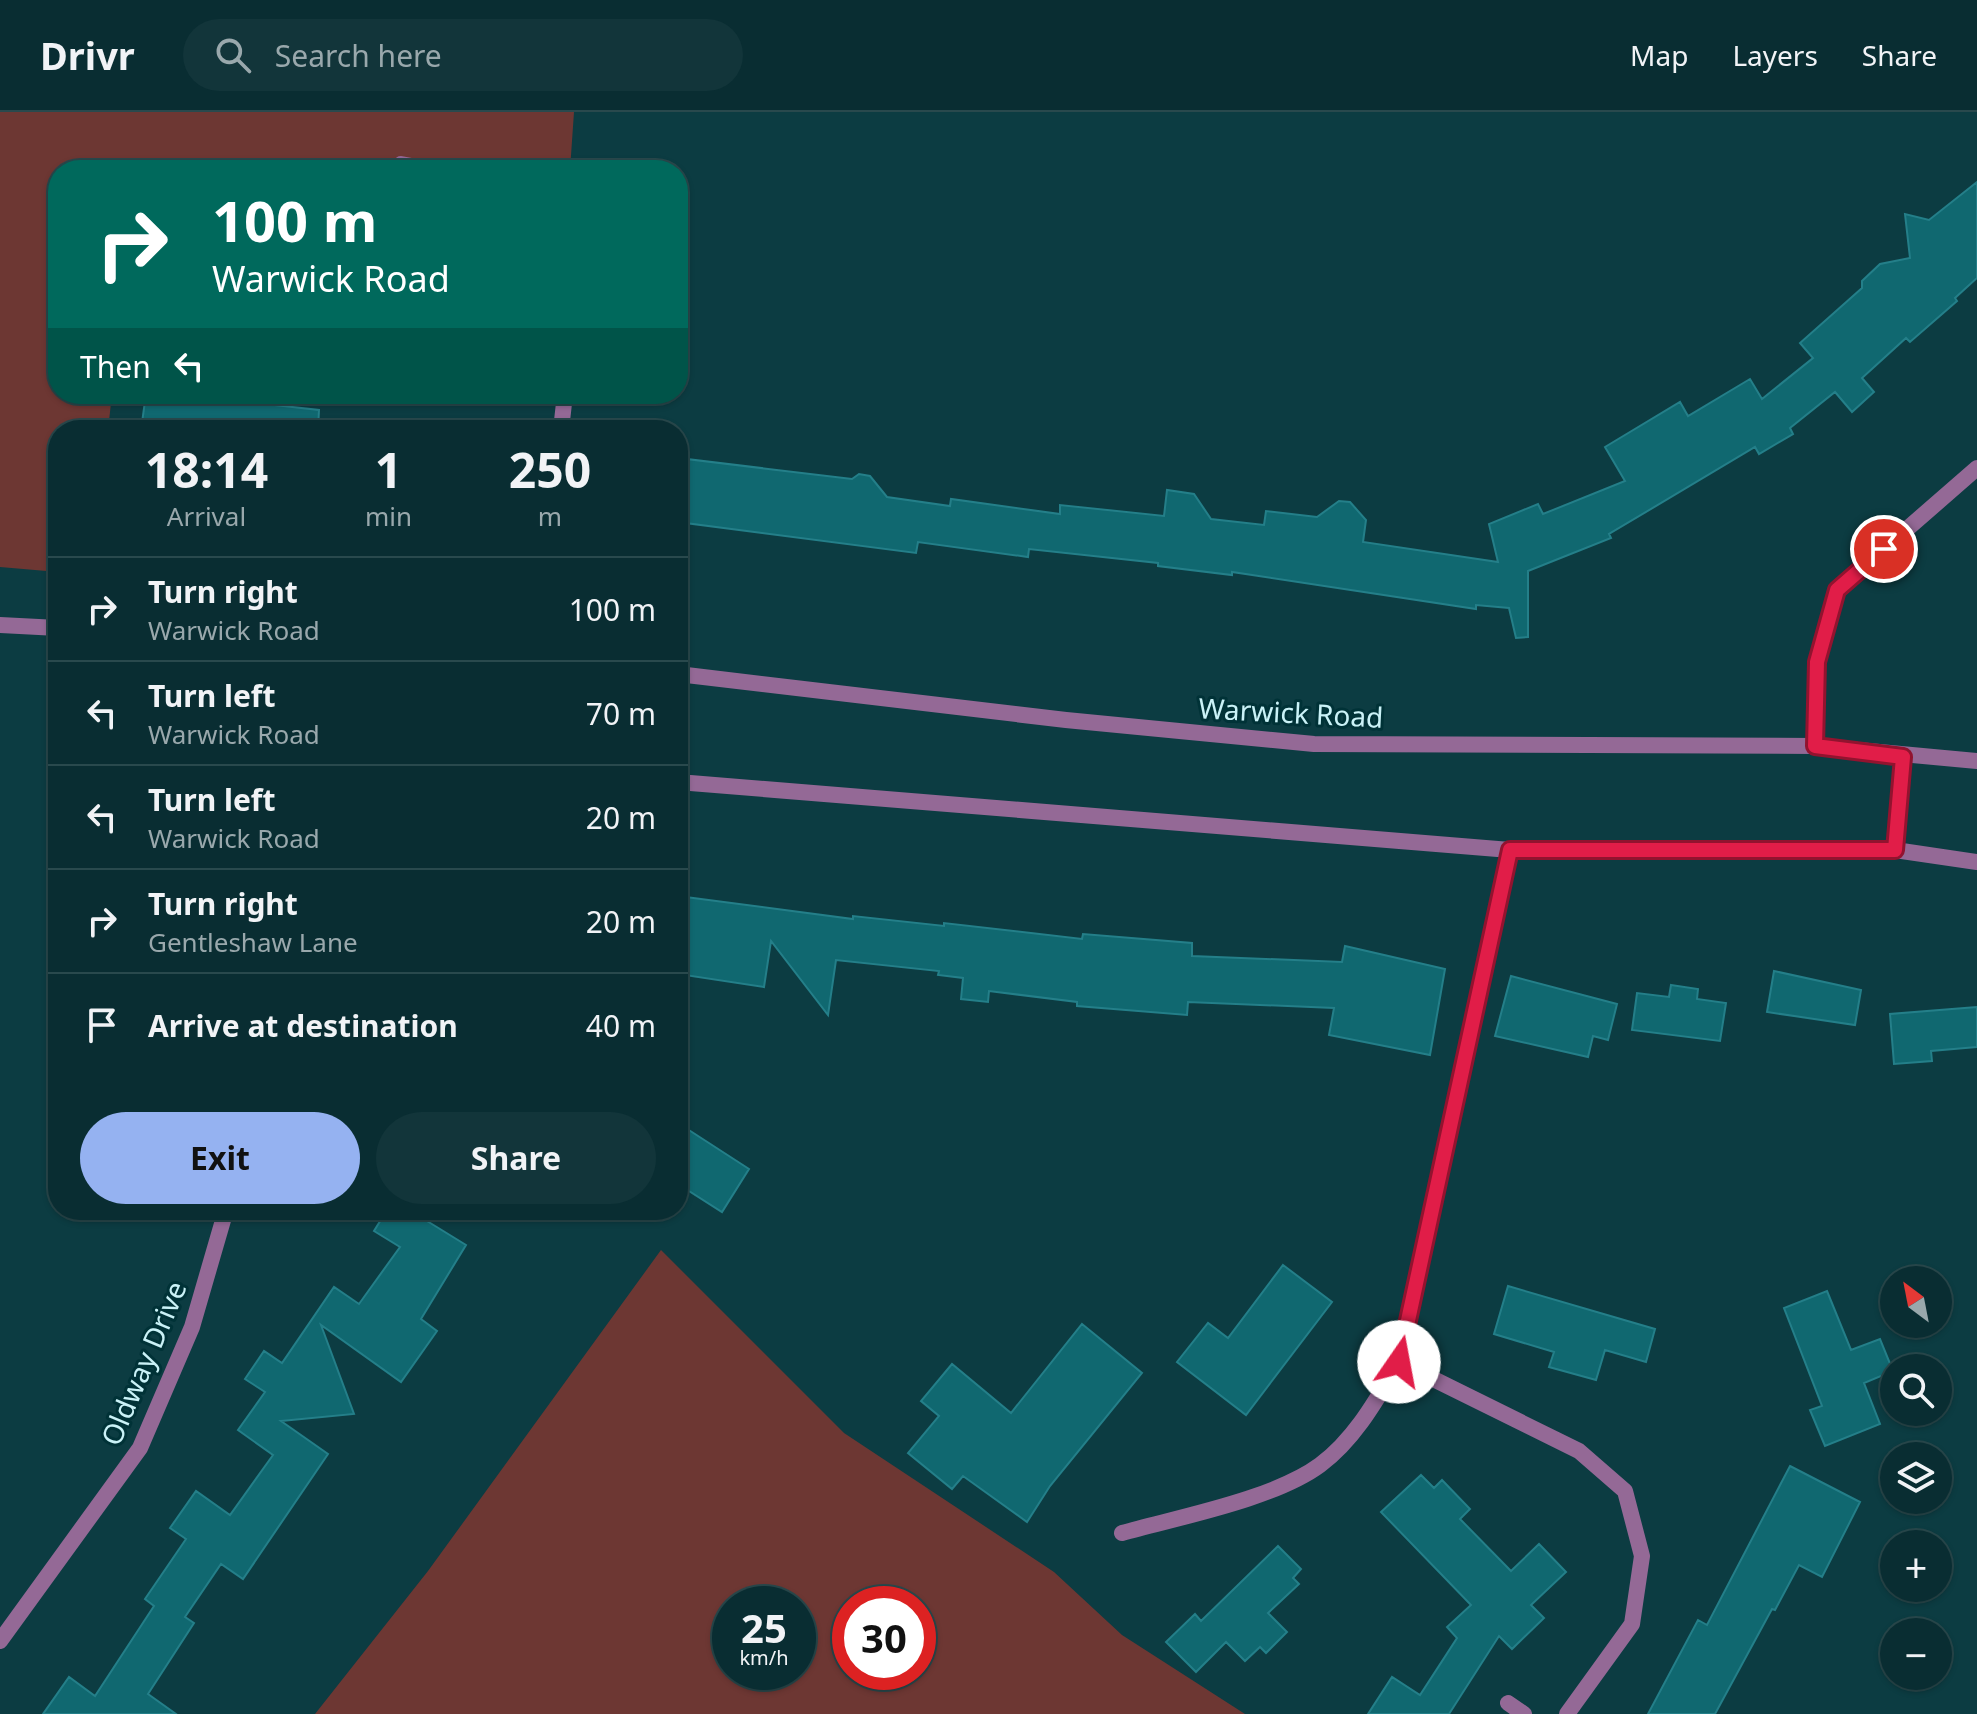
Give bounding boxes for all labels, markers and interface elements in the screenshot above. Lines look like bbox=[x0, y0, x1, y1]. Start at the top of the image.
search box bbox=[183, 19, 743, 91]
text: Drivr bbox=[40, 29, 135, 81]
icon: search bbox=[211, 33, 255, 77]
text: Search here bbox=[275, 35, 442, 76]
text: Map bbox=[1630, 36, 1688, 74]
text: Layers bbox=[1732, 36, 1818, 74]
text: Share bbox=[1862, 36, 1937, 74]
text: 100 m bbox=[212, 182, 377, 258]
icon: right bbox=[80, 192, 184, 296]
text: Warwick Road bbox=[212, 254, 450, 303]
icon: left bbox=[167, 344, 211, 388]
text: Then bbox=[80, 346, 151, 387]
text: 18:14 bbox=[145, 437, 268, 502]
text: 1 bbox=[375, 437, 402, 502]
text: 250 bbox=[509, 437, 591, 502]
text: Arrival bbox=[167, 498, 246, 534]
text: min bbox=[365, 498, 412, 534]
text: m bbox=[538, 498, 562, 534]
pin bbox=[1850, 515, 1918, 583]
icon: arrive bbox=[1862, 527, 1906, 571]
text: Turn right bbox=[148, 571, 298, 612]
icon: right bbox=[80, 587, 124, 631]
text: 100 m bbox=[569, 589, 656, 630]
text: Warwick Road bbox=[148, 612, 320, 648]
text: Turn left bbox=[148, 675, 276, 716]
street label: Warwick Road bbox=[1198, 688, 1384, 736]
icon: left bbox=[80, 691, 124, 735]
text: 70 m bbox=[586, 693, 656, 734]
text: Warwick Road bbox=[148, 716, 320, 752]
text: Turn left bbox=[148, 779, 276, 820]
icon: left bbox=[80, 795, 124, 839]
text: 20 m bbox=[586, 797, 656, 838]
text: Warwick Road bbox=[148, 820, 320, 856]
text: Turn right bbox=[148, 883, 298, 924]
icon: right bbox=[80, 899, 124, 943]
text: 20 m bbox=[586, 901, 656, 942]
text: Gentleshaw Lane bbox=[148, 924, 358, 960]
icon: arrive bbox=[80, 1003, 124, 1047]
text: Arrive at destination bbox=[148, 1005, 458, 1046]
text: 40 m bbox=[586, 1005, 656, 1046]
button: Exit bbox=[80, 1112, 360, 1204]
button: Share bbox=[376, 1112, 656, 1204]
north arrow bbox=[1880, 1266, 1952, 1338]
map controls bbox=[1880, 1266, 1952, 1690]
street label: Oldway Drive bbox=[91, 1275, 195, 1451]
position arrow bbox=[1357, 1320, 1441, 1404]
button: search bbox=[1880, 1354, 1952, 1426]
button: layers bbox=[1880, 1442, 1952, 1514]
button: + bbox=[1880, 1530, 1952, 1602]
speed limit sign: 30 bbox=[832, 1586, 936, 1690]
text: 25 bbox=[741, 1600, 787, 1655]
button: − bbox=[1880, 1618, 1952, 1690]
text: km/h bbox=[739, 1644, 789, 1671]

